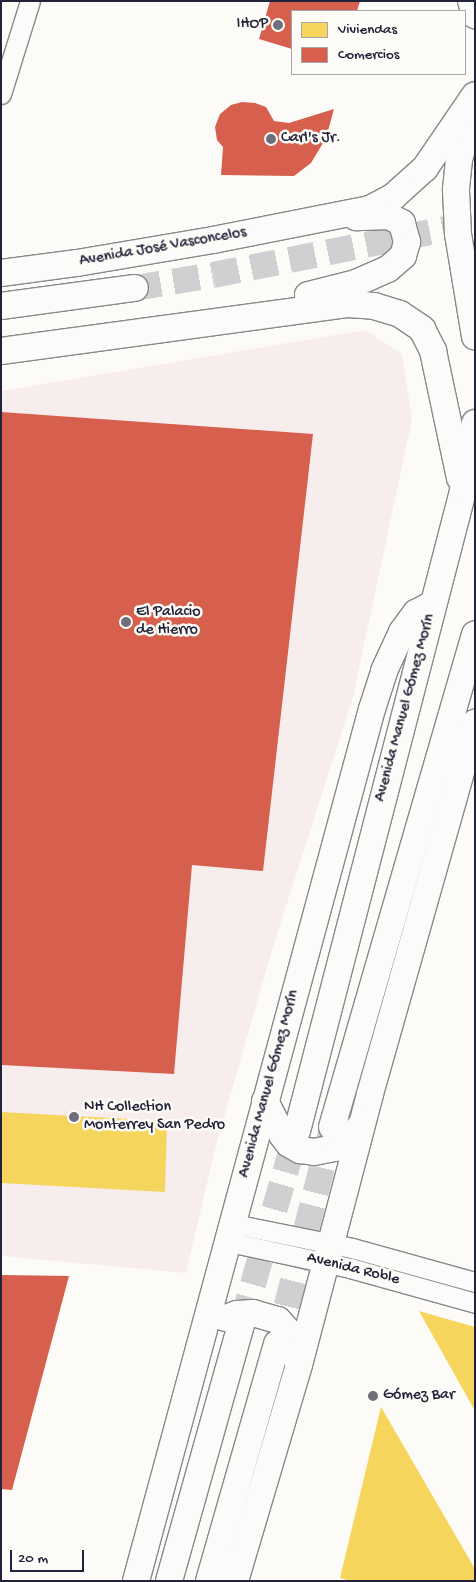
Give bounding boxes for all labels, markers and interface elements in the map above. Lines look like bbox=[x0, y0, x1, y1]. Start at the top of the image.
legend bbox=[291, 10, 466, 75]
place label: IHOP bbox=[237, 15, 268, 35]
marker: IHOP bbox=[272, 19, 284, 31]
text: Viviendas bbox=[338, 21, 397, 39]
text: Comercios bbox=[338, 46, 399, 64]
place label: Carl's Jr. bbox=[281, 129, 341, 149]
marker: Carl's Jr. bbox=[265, 133, 277, 145]
street label: Avenida José Vasconcelos bbox=[78, 224, 248, 272]
place label: El Palacio de Hierro bbox=[136, 603, 201, 641]
street label: Avenida Manuel Gómez Morín bbox=[372, 612, 440, 804]
marker: El Palacio de Hierro bbox=[120, 616, 132, 628]
street label: Avenida Manuel Gómez Morín bbox=[236, 988, 304, 1180]
place label: NH Collection Monterrey San Pedro bbox=[84, 1098, 225, 1136]
marker: NH Collection Monterrey San Pedro bbox=[68, 1111, 80, 1123]
street label: Avenida Roble bbox=[305, 1249, 401, 1291]
place label: Gómez Bar bbox=[383, 1386, 455, 1406]
marker: Gómez Bar bbox=[367, 1390, 379, 1402]
scale bar bbox=[12, 1540, 86, 1572]
text: 20 m bbox=[18, 1550, 48, 1568]

